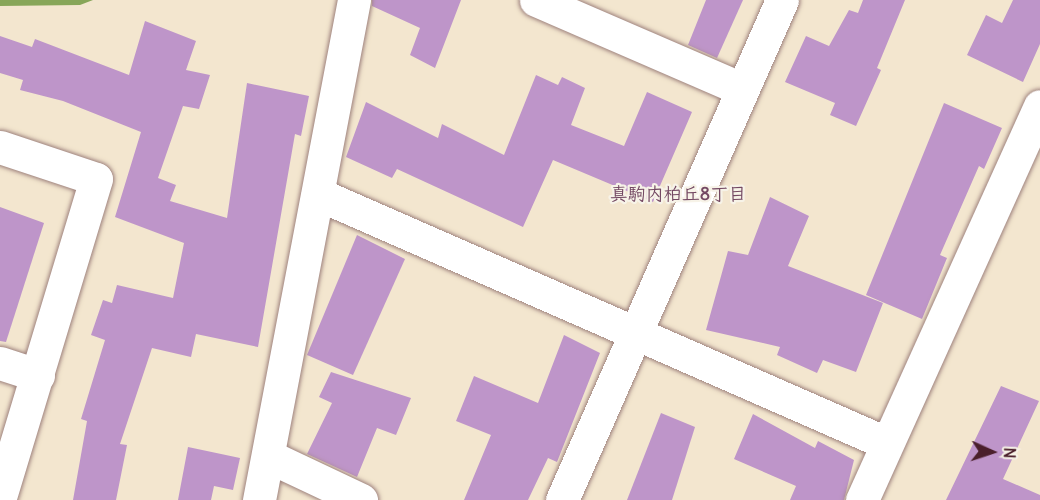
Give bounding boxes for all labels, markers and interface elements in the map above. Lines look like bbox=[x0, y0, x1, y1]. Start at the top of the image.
district label: 真駒内柏丘8丁目 bbox=[610, 183, 746, 205]
north arrow bbox=[962, 422, 1022, 482]
text: N bbox=[1000, 447, 1020, 459]

